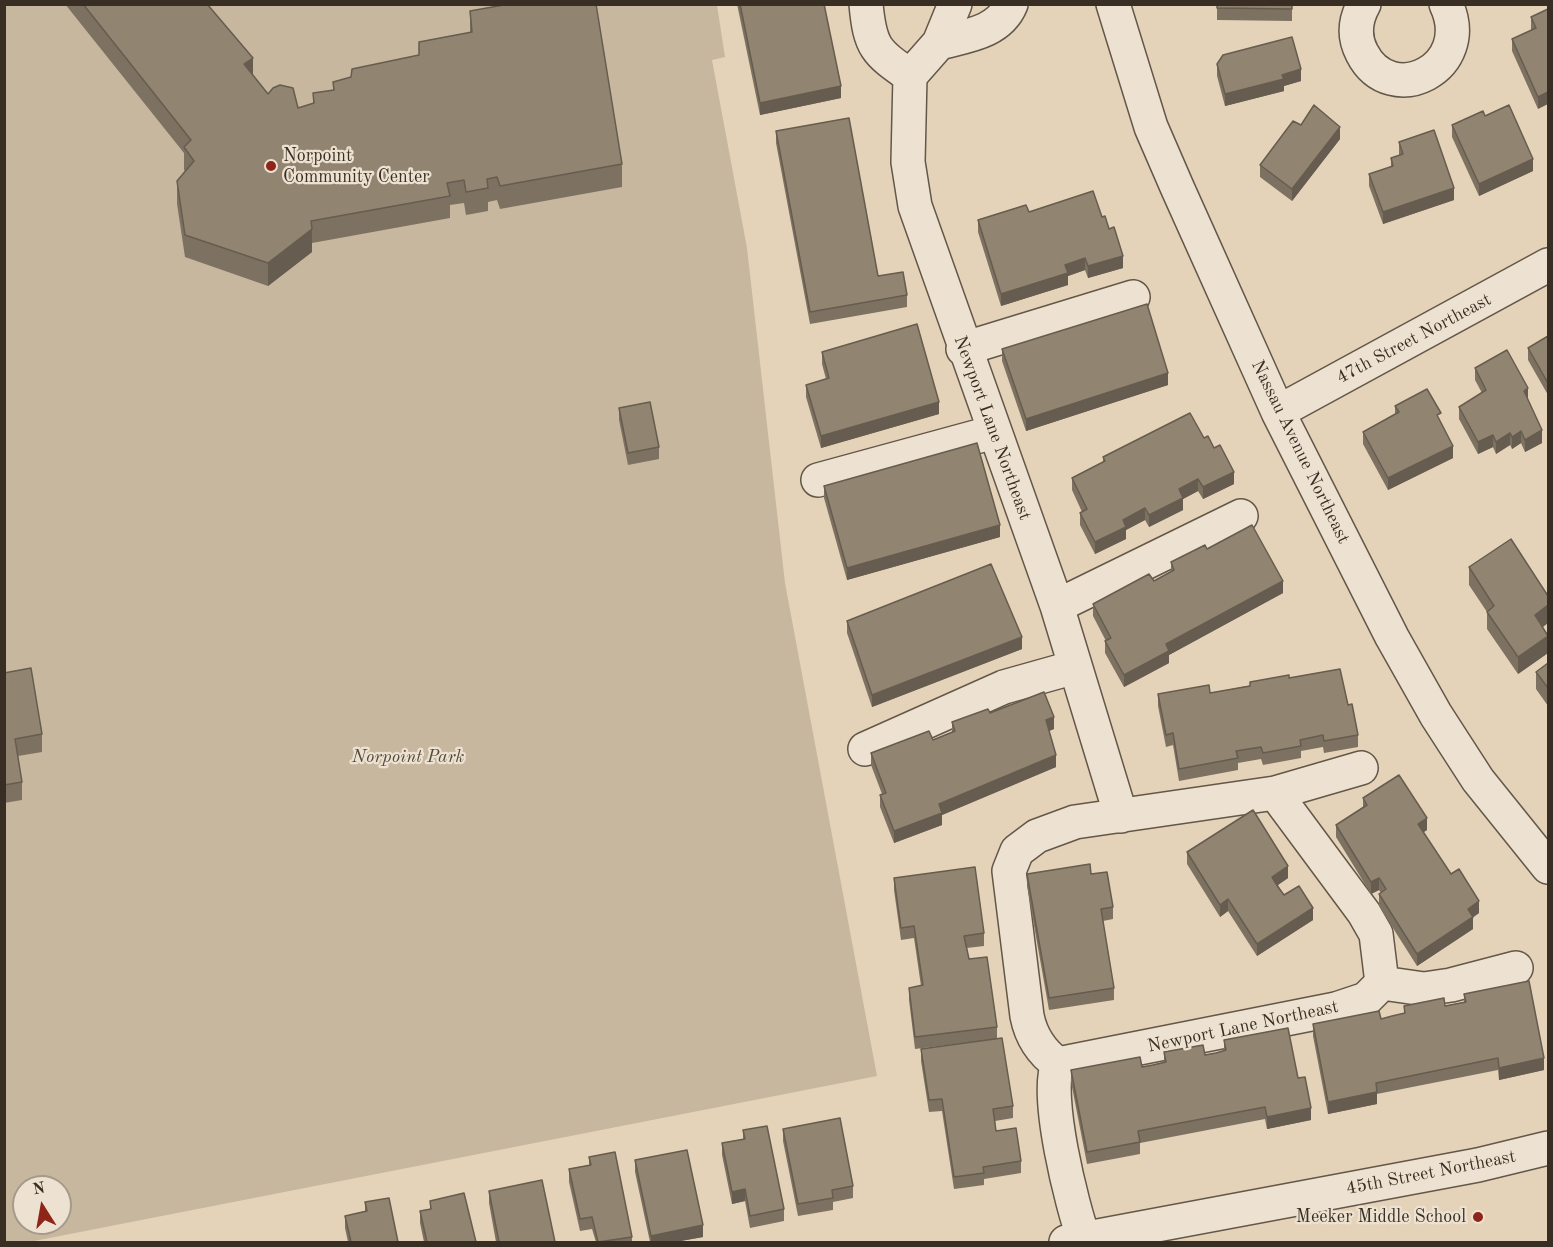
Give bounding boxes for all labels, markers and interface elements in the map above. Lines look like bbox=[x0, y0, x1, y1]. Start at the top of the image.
place label: Norpoint Community Center bbox=[283, 145, 430, 188]
marker: Norpoint Community Center bbox=[264, 159, 278, 173]
street label: 47th Street Northeast bbox=[1333, 289, 1495, 389]
street label: Newport Lane Northeast bbox=[949, 333, 1035, 523]
street label: Nassau Avenue Northeast bbox=[1246, 357, 1354, 547]
park label: Norpoint Park bbox=[352, 746, 464, 768]
street label: Newport Lane Northeast bbox=[1146, 996, 1340, 1058]
street label: 45th Street Northeast bbox=[1344, 1146, 1518, 1200]
north arrow bbox=[12, 1175, 72, 1235]
text: N bbox=[31, 1180, 46, 1198]
place label: Meeker Middle School bbox=[1296, 1206, 1466, 1228]
marker: Meeker Middle School bbox=[1471, 1210, 1485, 1224]

